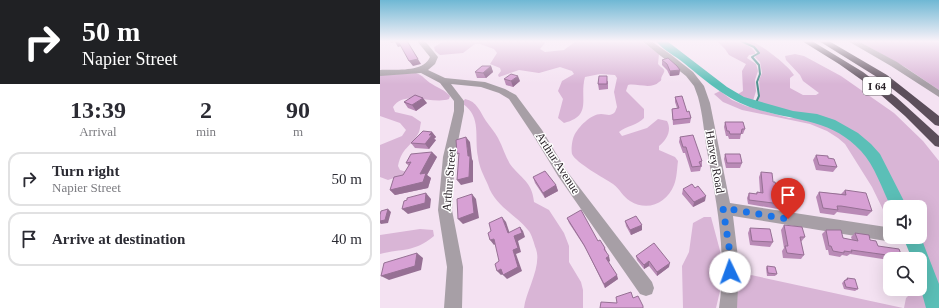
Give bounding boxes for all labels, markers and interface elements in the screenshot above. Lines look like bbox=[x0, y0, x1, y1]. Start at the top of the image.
icon: right bbox=[16, 16, 68, 68]
text: 50 m bbox=[82, 16, 140, 47]
text: Napier Street bbox=[82, 49, 177, 69]
road number: I 64 bbox=[863, 77, 891, 95]
text: 13:39 bbox=[70, 97, 126, 123]
text: 2 bbox=[200, 97, 212, 123]
text: 90 bbox=[286, 97, 310, 123]
text: Arrival bbox=[79, 124, 117, 139]
text: min bbox=[196, 124, 216, 139]
text: m bbox=[293, 124, 303, 139]
street label: Harvey Road bbox=[703, 129, 727, 195]
street label: Arthur Avenue bbox=[533, 130, 583, 196]
street label: Arthur Street bbox=[439, 147, 459, 212]
text: Turn right bbox=[52, 163, 119, 179]
icon: right bbox=[18, 168, 40, 190]
text: 50 m bbox=[332, 171, 362, 187]
pin bbox=[771, 178, 805, 219]
text: Napier Street bbox=[52, 180, 121, 195]
icon: arrive bbox=[777, 184, 799, 206]
map controls bbox=[883, 200, 927, 296]
button: sound bbox=[883, 200, 927, 244]
icon: arrive bbox=[18, 228, 40, 250]
text: Arrive at destination bbox=[52, 231, 185, 247]
text: 40 m bbox=[332, 231, 362, 247]
position arrow bbox=[709, 251, 751, 293]
button: search bbox=[883, 252, 927, 296]

